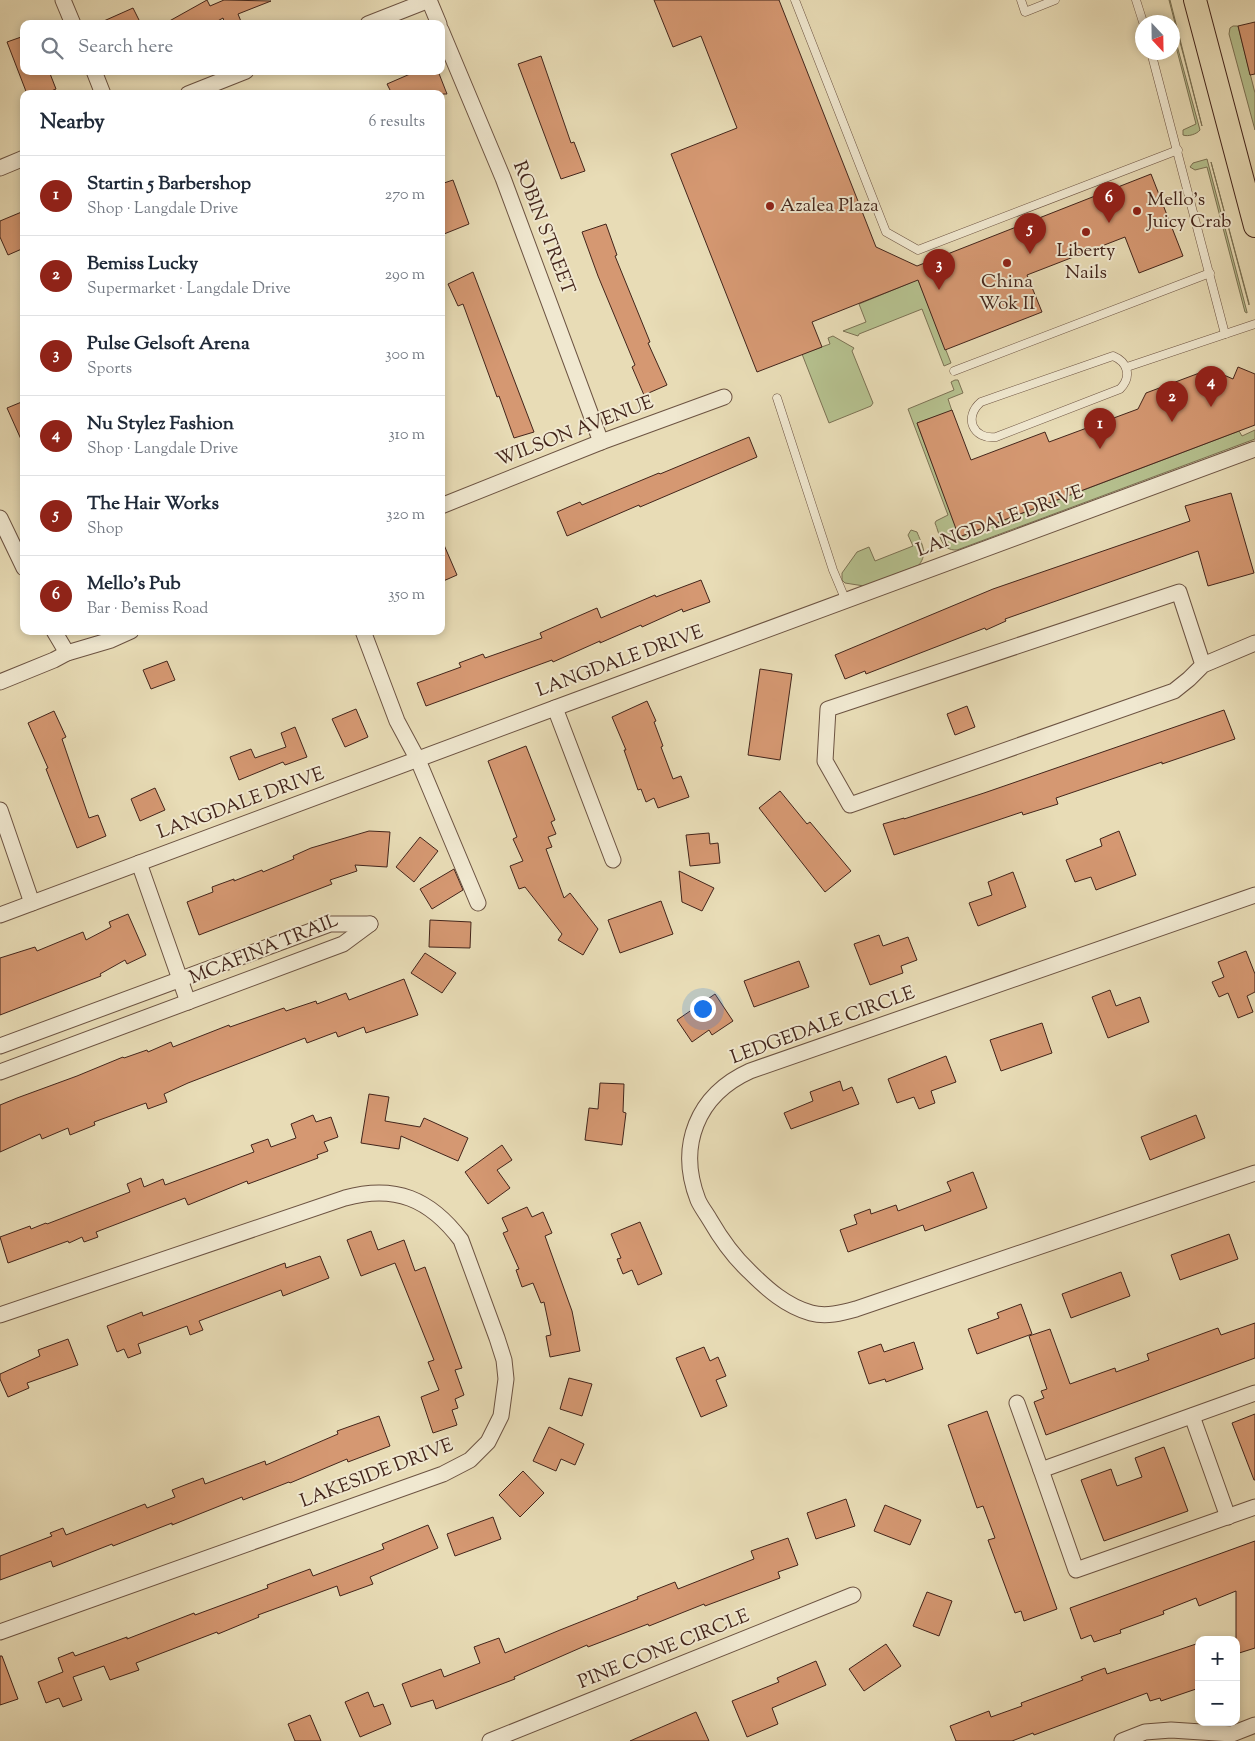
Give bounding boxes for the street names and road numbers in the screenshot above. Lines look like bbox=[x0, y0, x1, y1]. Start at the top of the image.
street label: ROBIN STREET bbox=[505, 157, 581, 299]
street label: WILSON AVENUE bbox=[492, 389, 658, 475]
street label: LANGDALE DRIVE bbox=[913, 479, 1088, 565]
street label: LANGDALE DRIVE bbox=[533, 619, 708, 705]
street label: LANGDALE DRIVE bbox=[154, 761, 329, 847]
street label: MCAFINA TRAIL bbox=[186, 908, 343, 992]
street label: LEDGEDALE CIRCLE bbox=[727, 980, 919, 1072]
street label: LAKESIDE DRIVE bbox=[297, 1432, 458, 1516]
street label: PINE CONE CIRCLE bbox=[574, 1603, 754, 1697]

